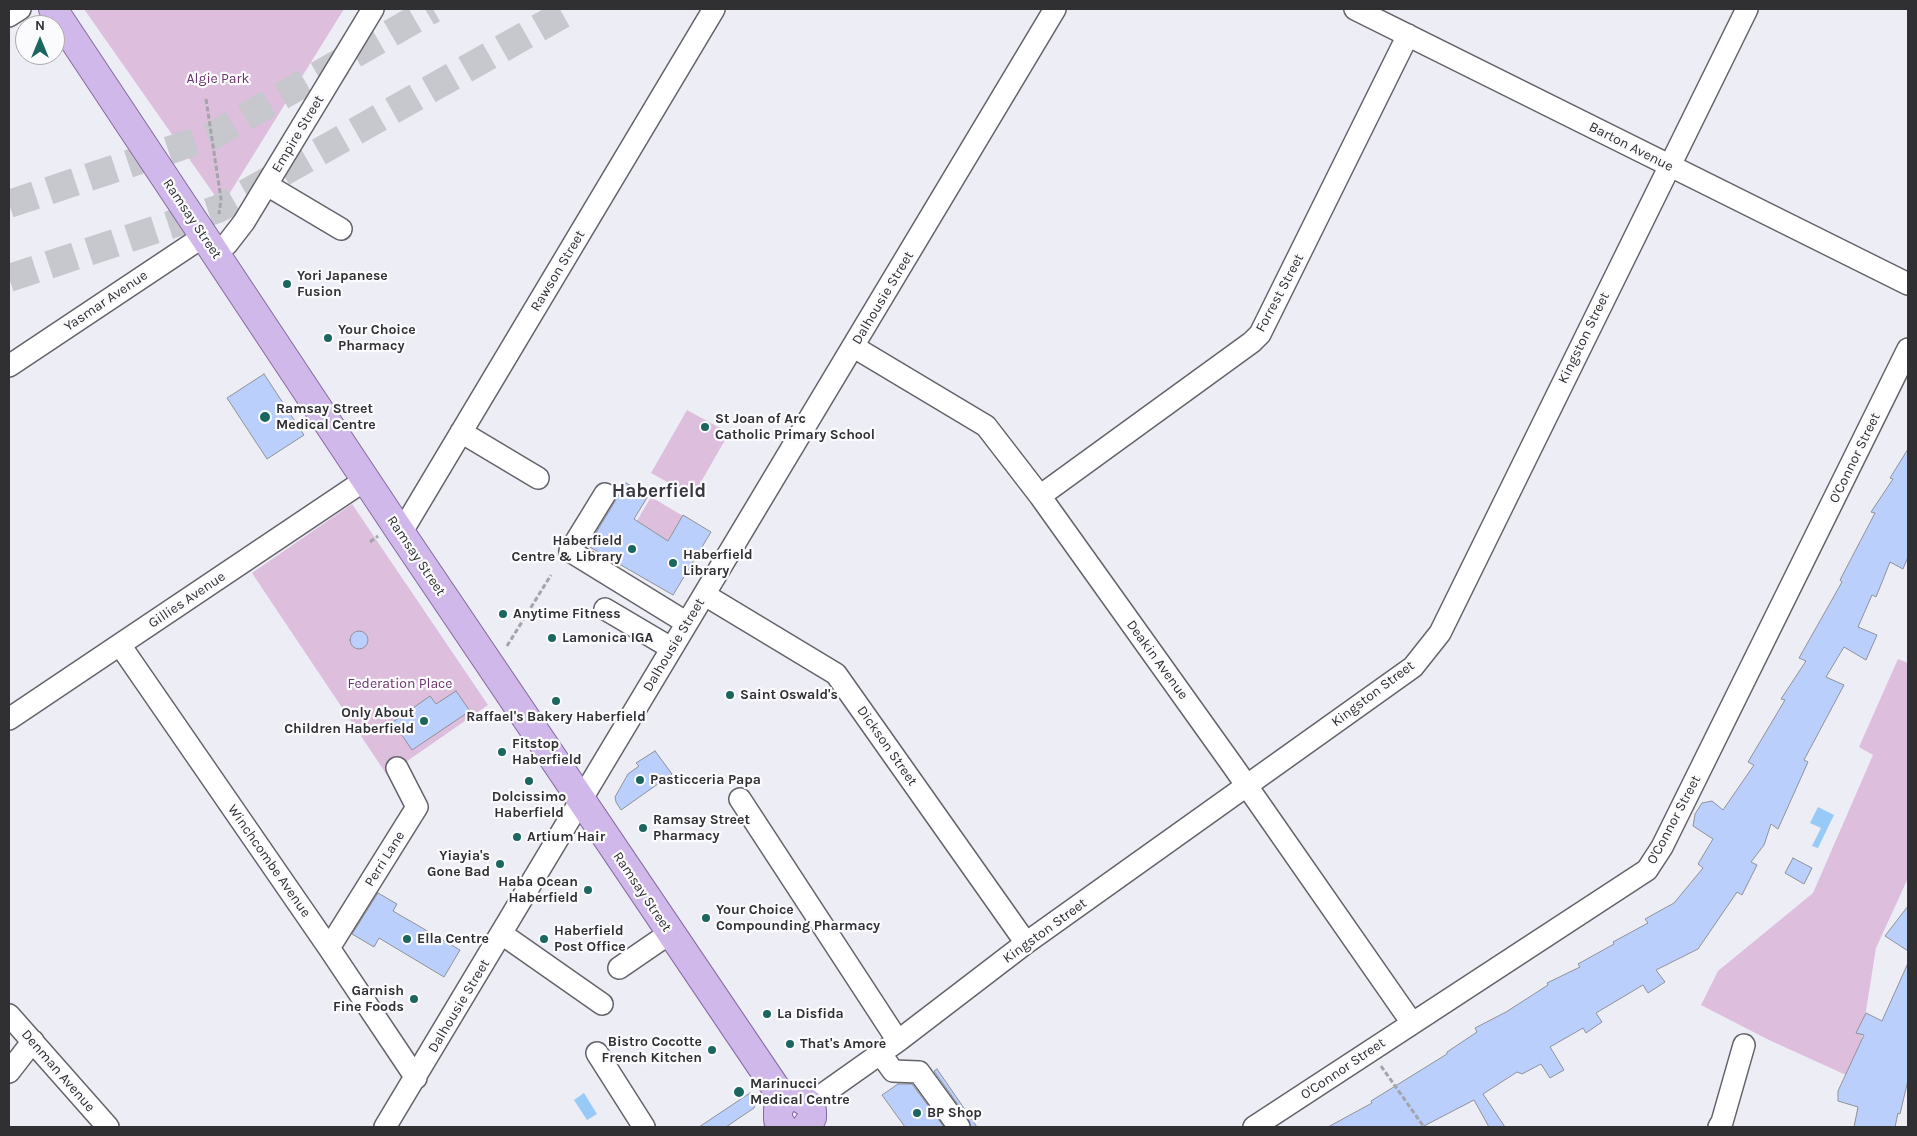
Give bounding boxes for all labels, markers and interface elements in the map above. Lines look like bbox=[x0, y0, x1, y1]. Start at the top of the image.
north arrow bbox=[15, 15, 65, 65]
text: N bbox=[35, 17, 45, 34]
park label: Algie Park bbox=[187, 71, 249, 87]
street label: Empire Street bbox=[268, 92, 328, 176]
street label: Barton Avenue bbox=[1586, 119, 1676, 175]
street label: Ramsay Street bbox=[159, 176, 225, 262]
street label: Rawson Street bbox=[527, 227, 589, 315]
street label: Dalhousie Street bbox=[849, 248, 917, 348]
street label: Forrest Street bbox=[1252, 251, 1308, 335]
street label: Yasmar Avenue bbox=[61, 267, 151, 335]
place label: Yori Japanese Fusion bbox=[297, 268, 388, 300]
marker: Yori Japanese Fusion bbox=[281, 278, 293, 290]
street label: Kingston Street bbox=[1555, 290, 1613, 386]
place label: Your Choice Pharmacy bbox=[338, 322, 416, 354]
marker: Your Choice Pharmacy bbox=[322, 332, 334, 344]
place label: Ramsay Street Medical Centre bbox=[276, 401, 376, 434]
marker: Ramsay Street Medical Centre bbox=[258, 410, 272, 424]
street label: O'Connor Street bbox=[1826, 410, 1884, 506]
place label: St Joan of Arc Catholic Primary School bbox=[715, 411, 875, 444]
marker: St Joan of Arc Catholic Primary School bbox=[699, 421, 711, 433]
district label: Haberfield bbox=[612, 481, 706, 503]
street label: Ramsay Street bbox=[383, 513, 449, 599]
place label: Haberfield Centre & Library bbox=[512, 533, 622, 566]
marker: Haberfield Centre & Library bbox=[626, 543, 638, 555]
place label: Haberfield Library bbox=[683, 547, 753, 580]
marker: Haberfield Library bbox=[667, 557, 679, 569]
street label: Gillies Avenue bbox=[145, 568, 229, 632]
street label: Dalhousie Street bbox=[640, 595, 708, 695]
place label: Anytime Fitness bbox=[513, 606, 621, 622]
marker: Anytime Fitness bbox=[497, 608, 509, 620]
street label: Deakin Avenue bbox=[1123, 617, 1191, 703]
place label: Lamonica IGA bbox=[562, 630, 653, 646]
marker: Lamonica IGA bbox=[546, 632, 558, 644]
street label: Kingston Street bbox=[1328, 657, 1418, 731]
park label: Federation Place bbox=[347, 676, 453, 692]
place label: Saint Oswald's bbox=[740, 687, 838, 703]
marker: Saint Oswald's bbox=[724, 689, 736, 701]
marker: Raffael's Bakery Haberfield bbox=[550, 695, 562, 707]
street label: Dickson Street bbox=[853, 703, 921, 789]
place label: Only About Children Haberfield bbox=[284, 705, 414, 738]
place label: Raffael's Bakery Haberfield bbox=[466, 709, 646, 725]
marker: Only About Children Haberfield bbox=[418, 715, 430, 727]
place label: Fitstop Haberfield bbox=[512, 736, 582, 769]
marker: Fitstop Haberfield bbox=[496, 746, 508, 758]
place label: Pasticceria Papa bbox=[650, 772, 761, 788]
street label: O'Connor Street bbox=[1643, 773, 1705, 867]
marker: Pasticceria Papa bbox=[634, 774, 646, 786]
marker: Dolcissimo Haberfield bbox=[523, 775, 535, 787]
place label: Dolcissimo Haberfield bbox=[492, 789, 566, 822]
street label: Winchcombe Avenue bbox=[224, 801, 314, 921]
place label: Ramsay Street Pharmacy bbox=[653, 812, 750, 844]
marker: Ramsay Street Pharmacy bbox=[637, 822, 649, 834]
street label: Perri Lane bbox=[361, 828, 409, 890]
place label: Artium Hair bbox=[527, 829, 605, 845]
marker: Artium Hair bbox=[511, 831, 523, 843]
place label: Yiayia's Gone Bad bbox=[427, 848, 490, 880]
street label: Ramsay Street bbox=[609, 849, 675, 935]
marker: Yiayia's Gone Bad bbox=[494, 858, 506, 870]
place label: Haba Ocean Haberfield bbox=[498, 874, 578, 906]
marker: Haba Ocean Haberfield bbox=[582, 884, 594, 896]
street label: Kingston Street bbox=[1000, 895, 1090, 967]
place label: Your Choice Compounding Pharmacy bbox=[716, 902, 880, 934]
marker: Your Choice Compounding Pharmacy bbox=[700, 912, 712, 924]
place label: Haberfield Post Office bbox=[554, 923, 626, 956]
place label: Ella Centre bbox=[417, 931, 489, 947]
marker: Ella Centre bbox=[401, 933, 413, 945]
marker: Haberfield Post Office bbox=[538, 933, 550, 945]
street label: Dalhousie Street bbox=[425, 956, 493, 1056]
place label: Garnish Fine Foods bbox=[333, 983, 404, 1016]
marker: Garnish Fine Foods bbox=[408, 993, 420, 1005]
place label: La Disfida bbox=[777, 1006, 844, 1022]
marker: La Disfida bbox=[761, 1008, 773, 1020]
street label: Denman Avenue bbox=[18, 1026, 98, 1116]
place label: Bistro Cocotte French Kitchen bbox=[601, 1034, 702, 1066]
street label: O'Connor Street bbox=[1297, 1034, 1389, 1104]
place label: That's Amore bbox=[800, 1036, 886, 1052]
marker: That's Amore bbox=[784, 1038, 796, 1050]
marker: Bistro Cocotte French Kitchen bbox=[706, 1044, 718, 1056]
place label: Marinucci Medical Centre bbox=[750, 1076, 850, 1108]
marker: Marinucci Medical Centre bbox=[732, 1085, 746, 1099]
place label: BP Shop bbox=[927, 1105, 982, 1121]
marker: BP Shop bbox=[911, 1107, 923, 1119]

